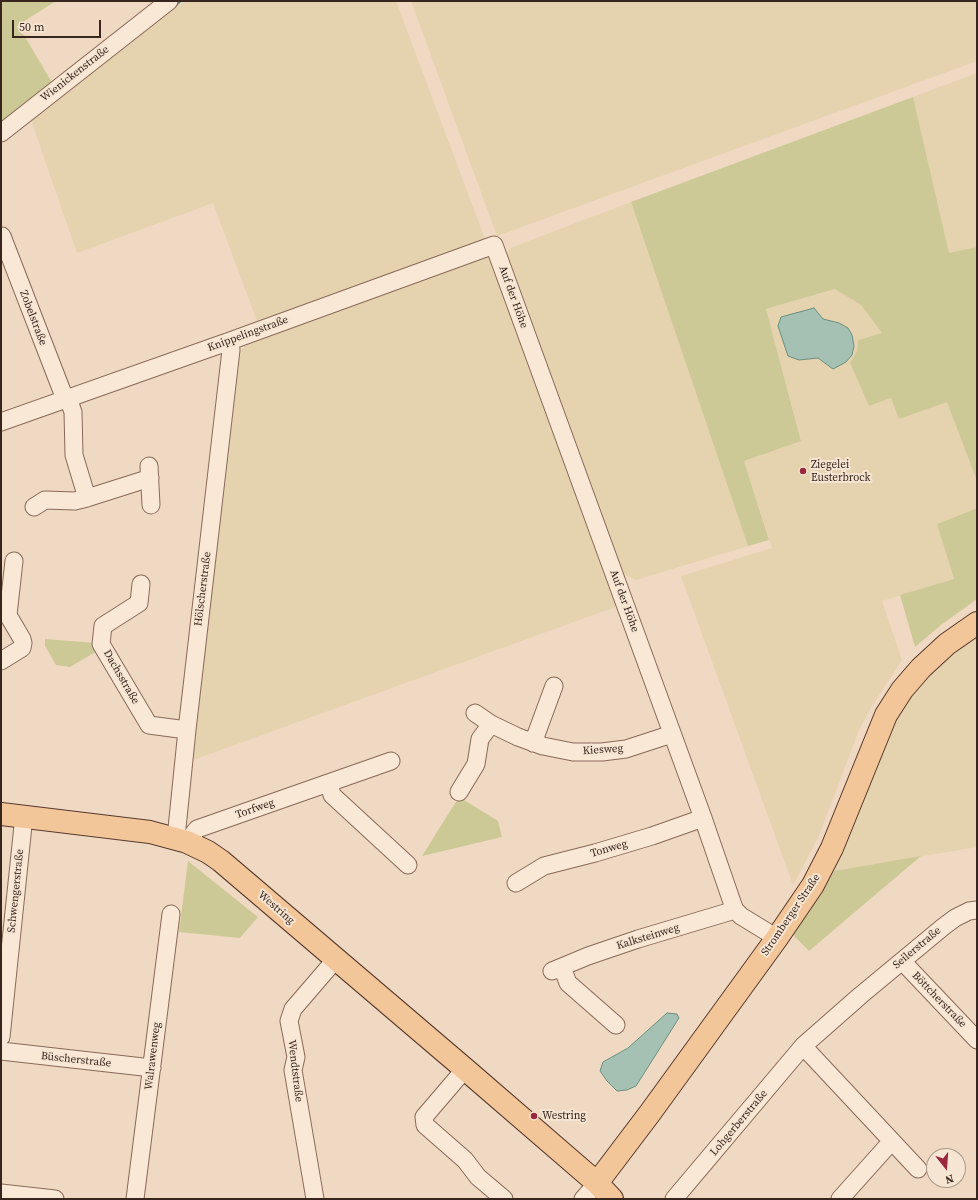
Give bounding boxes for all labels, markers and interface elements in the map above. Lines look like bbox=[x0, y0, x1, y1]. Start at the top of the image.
scale bar bbox=[14, 12, 103, 38]
text: 50 m bbox=[19, 19, 45, 35]
street label: Wienickenstraße bbox=[38, 43, 112, 105]
street label: Auf der Höhe bbox=[496, 264, 530, 330]
street label: Zobelstraße bbox=[16, 289, 50, 347]
street label: Knippelingstraße bbox=[206, 313, 290, 355]
place label: Ziegelei Eusterbrock bbox=[811, 458, 871, 484]
marker: Ziegelei Eusterbrock bbox=[798, 466, 808, 476]
street label: Hölscherstraße bbox=[192, 551, 214, 627]
street label: Auf der Höhe bbox=[607, 568, 641, 634]
street label: Dachsstraße bbox=[100, 647, 142, 707]
street label: Kiesweg bbox=[582, 742, 624, 758]
street label: Torfweg bbox=[234, 796, 276, 822]
street label: Tonweg bbox=[589, 837, 629, 861]
street label: Schwengerstraße bbox=[5, 849, 27, 933]
street label: Stromberger Straße bbox=[759, 872, 823, 958]
street label: Westring bbox=[255, 889, 297, 927]
street label: Kalksteinweg bbox=[615, 921, 681, 953]
street label: Seilerstraße bbox=[890, 924, 944, 972]
street label: Böttcherstraße bbox=[909, 969, 969, 1031]
street label: Walrawenweg bbox=[142, 1021, 164, 1091]
street label: Wendtstraße bbox=[285, 1039, 305, 1103]
street label: Büscherstraße bbox=[40, 1050, 112, 1070]
street label: Lohgerberstraße bbox=[708, 1087, 770, 1159]
place label: Westring bbox=[542, 1109, 586, 1123]
marker: Westring bbox=[529, 1111, 539, 1121]
north arrow bbox=[926, 1148, 966, 1188]
text: N bbox=[943, 1171, 955, 1187]

